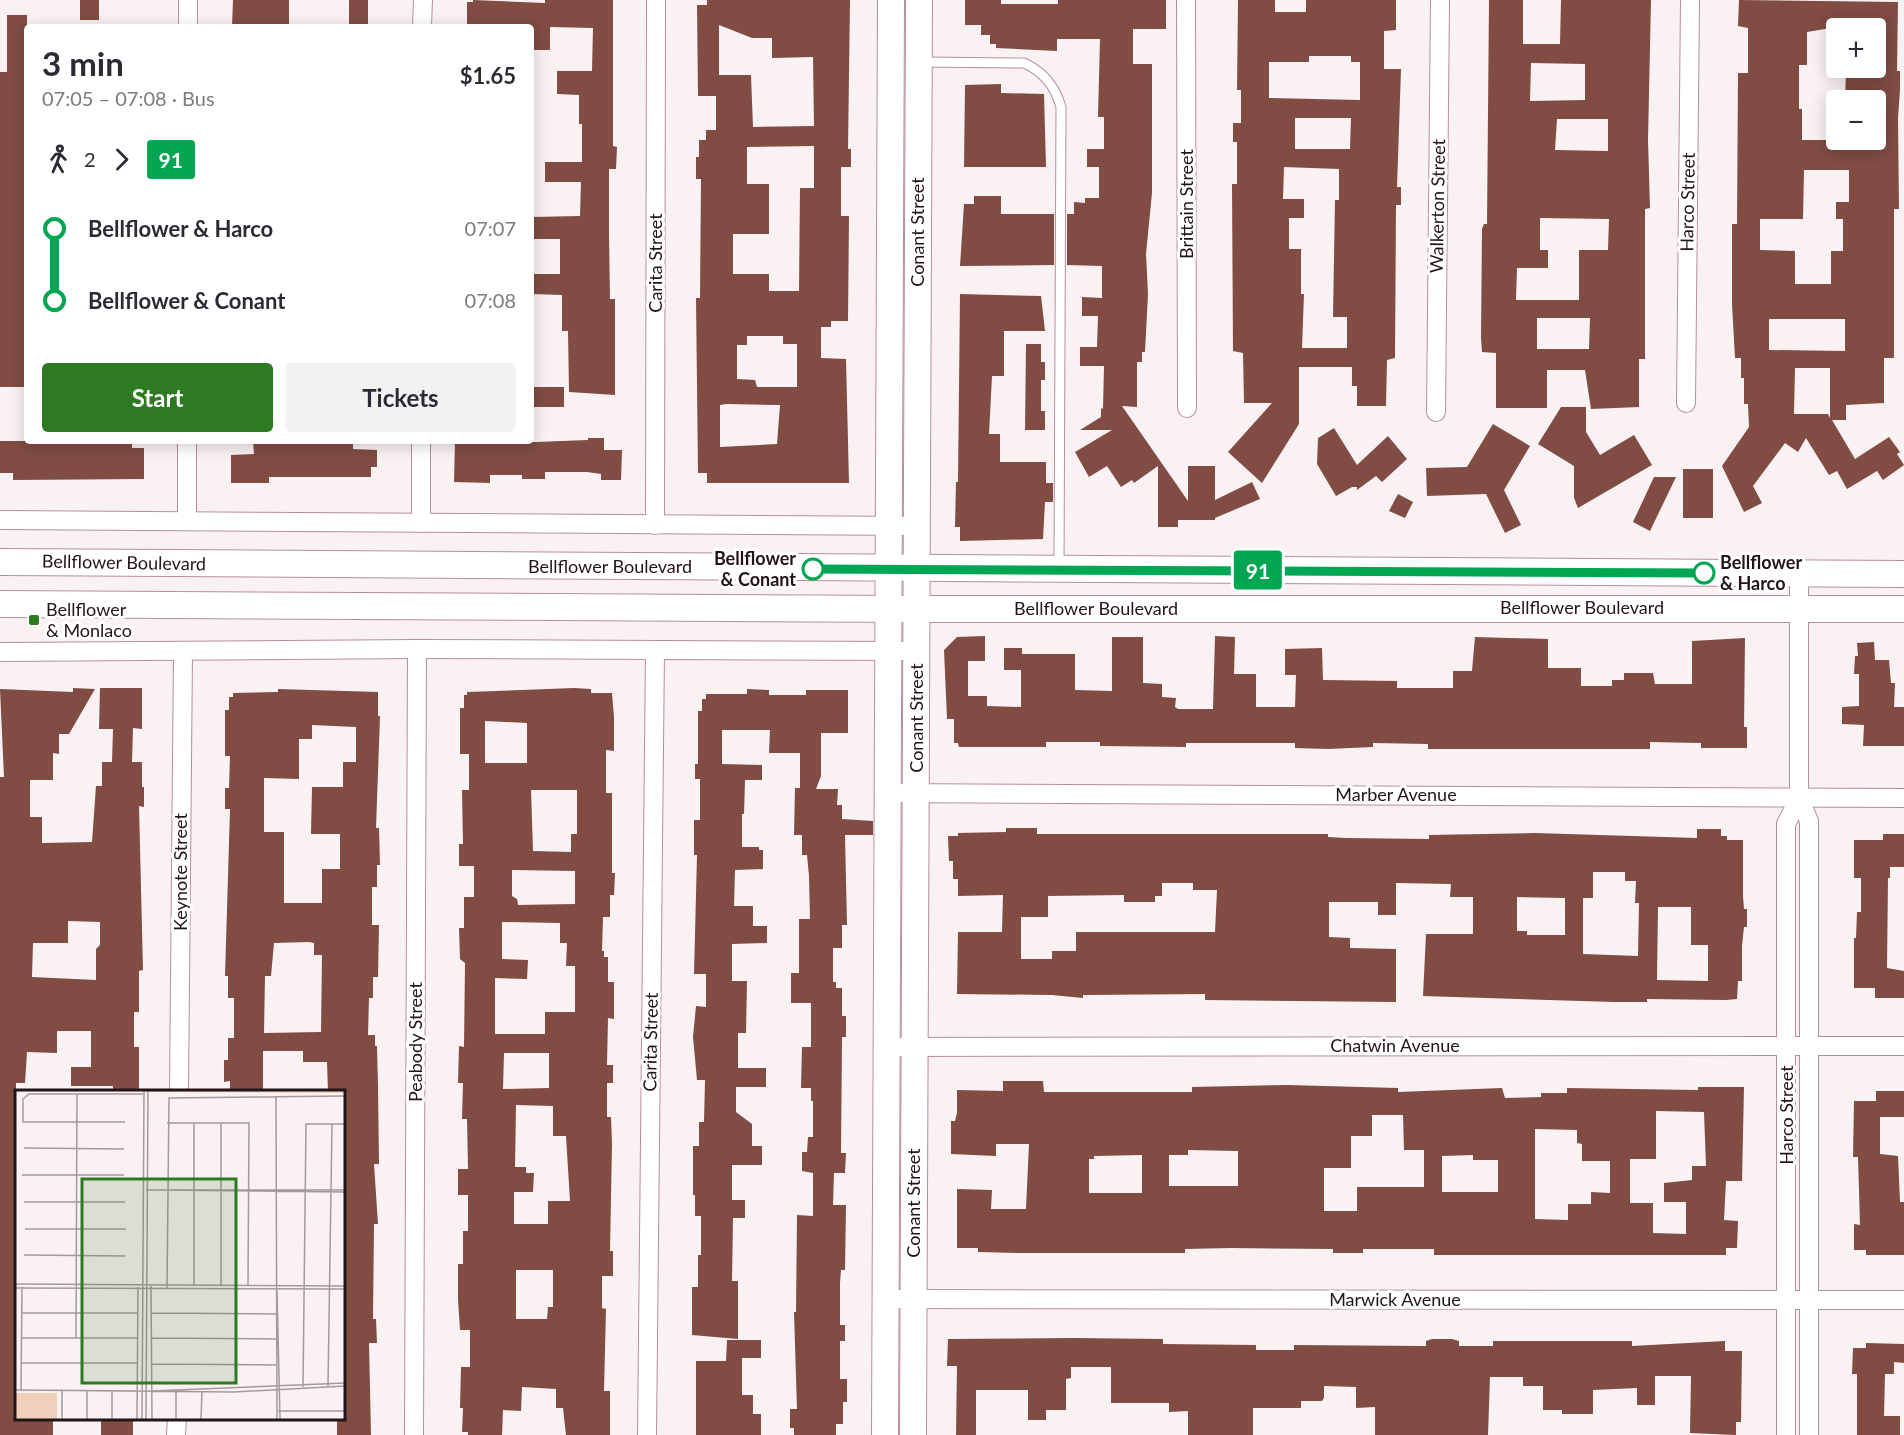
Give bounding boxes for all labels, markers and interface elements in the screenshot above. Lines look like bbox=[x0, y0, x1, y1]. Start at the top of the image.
map controls bbox=[1826, 18, 1886, 150]
button: + bbox=[1826, 18, 1886, 78]
text: 3 min bbox=[42, 43, 124, 83]
text: $1.65 bbox=[460, 62, 516, 89]
text: 07:05 – 07:08 · Bus bbox=[42, 86, 215, 110]
button: − bbox=[1826, 90, 1886, 150]
street label: Walkerton Street bbox=[1425, 138, 1449, 273]
icon: walk bbox=[42, 143, 75, 176]
icon: forward bbox=[105, 143, 138, 176]
text: 2 bbox=[84, 147, 96, 171]
text: 91 bbox=[159, 147, 183, 172]
street label: Brittain Street bbox=[1175, 148, 1197, 259]
street label: Harco Street bbox=[1675, 152, 1699, 252]
street label: Conant Street bbox=[906, 177, 928, 287]
street label: Carita Street bbox=[644, 213, 666, 313]
text: Bellflower & Harco bbox=[88, 215, 273, 242]
text: 07:07 bbox=[465, 216, 516, 240]
text: Bellflower & Conant bbox=[88, 287, 285, 314]
text: 07:08 bbox=[465, 288, 516, 312]
button: Start bbox=[42, 363, 273, 432]
button: Tickets bbox=[285, 363, 516, 432]
place label: Bellflower & Conant bbox=[714, 547, 796, 590]
street label: Bellflower Boulevard bbox=[42, 550, 206, 574]
line badge: 91 bbox=[1231, 550, 1285, 590]
place label: Bellflower & Harco bbox=[1720, 551, 1802, 594]
street label: Bellflower Boulevard bbox=[528, 555, 692, 577]
marker: Bellflower & Conant bbox=[802, 558, 824, 580]
text: 91 bbox=[1246, 558, 1270, 583]
marker: Bellflower & Harco bbox=[1693, 562, 1715, 584]
street label: Bellflower Boulevard bbox=[1500, 596, 1664, 618]
street label: Bellflower Boulevard bbox=[1014, 597, 1178, 619]
place label: Bellflower & Monlaco bbox=[46, 598, 132, 641]
marker: Bellflower & Monlaco bbox=[27, 613, 41, 627]
street label: Conant Street bbox=[905, 663, 927, 773]
street label: Marber Avenue bbox=[1335, 783, 1457, 805]
street label: Keynote Street bbox=[169, 813, 191, 931]
street label: Peabody Street bbox=[404, 981, 426, 1102]
street label: Carita Street bbox=[638, 992, 662, 1092]
street label: Chatwin Avenue bbox=[1330, 1034, 1460, 1056]
street label: Harco Street bbox=[1775, 1065, 1797, 1165]
inset map bbox=[15, 1090, 345, 1420]
street label: Conant Street bbox=[902, 1148, 924, 1258]
street label: Marwick Avenue bbox=[1329, 1288, 1461, 1310]

